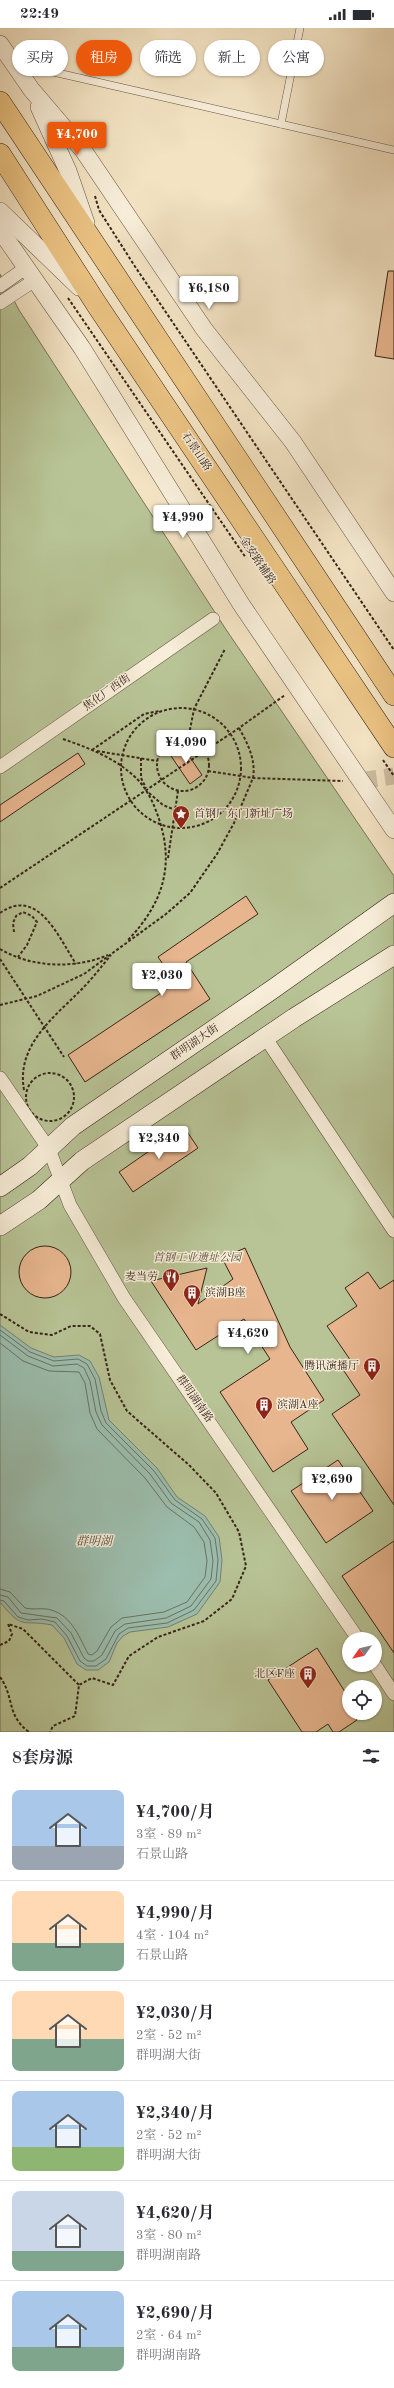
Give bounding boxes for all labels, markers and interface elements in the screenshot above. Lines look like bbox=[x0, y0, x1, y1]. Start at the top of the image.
text: 22:49 bbox=[20, 7, 59, 22]
chip: 买房 bbox=[12, 40, 68, 76]
chip: 租房 bbox=[76, 40, 132, 76]
chip: 筛选 bbox=[140, 40, 196, 76]
chip: 新上 bbox=[204, 40, 260, 76]
chip: 公寓 bbox=[268, 40, 324, 76]
pin: ¥4,700 bbox=[44, 122, 110, 156]
text: ¥4,700 bbox=[56, 128, 98, 141]
pin: ¥6,180 bbox=[176, 276, 242, 310]
text: ¥6,180 bbox=[188, 282, 230, 295]
street label: 石景山路 bbox=[179, 430, 215, 473]
pin: ¥4,990 bbox=[150, 505, 216, 539]
text: ¥4,990 bbox=[162, 511, 204, 524]
street label: 金安路辅路 bbox=[237, 534, 279, 587]
street label: 焦化厂西街 bbox=[80, 671, 133, 713]
pin: ¥4,090 bbox=[153, 730, 219, 764]
text: ¥4,090 bbox=[165, 736, 207, 749]
place icon: 首钢厂东门新址广场 bbox=[171, 804, 191, 829]
place label: 首钢厂东门新址广场 bbox=[194, 807, 293, 820]
pin: ¥2,030 bbox=[129, 963, 195, 997]
text: ¥2,030 bbox=[141, 969, 183, 982]
street label: 群明湖大街 bbox=[168, 1021, 221, 1063]
pin: ¥2,340 bbox=[126, 1126, 192, 1160]
text: ¥2,340 bbox=[138, 1132, 180, 1145]
park label: 首钢工业遗址公园 bbox=[153, 1251, 243, 1264]
restaurant icon: 麦当劳 bbox=[161, 1267, 181, 1292]
place label: 麦当劳 bbox=[125, 1270, 158, 1283]
building icon: 滨湖B座 bbox=[182, 1283, 202, 1308]
place label: 滨湖B座 bbox=[205, 1286, 246, 1299]
pin: ¥4,620 bbox=[215, 1321, 281, 1355]
text: ¥4,620 bbox=[227, 1327, 269, 1340]
building icon: 腾讯演播厅 bbox=[362, 1356, 382, 1381]
place label: 腾讯演播厅 bbox=[304, 1359, 359, 1372]
street label: 群明湖南路 bbox=[174, 1372, 216, 1425]
building icon: 滨湖A座 bbox=[254, 1395, 274, 1420]
place label: 滨湖A座 bbox=[277, 1398, 318, 1411]
pin: ¥2,690 bbox=[299, 1467, 365, 1501]
text: ¥2,690 bbox=[311, 1473, 353, 1486]
water label: 群明湖 bbox=[76, 1534, 114, 1548]
north arrow bbox=[342, 1632, 382, 1672]
map controls bbox=[342, 1632, 382, 1720]
building icon: 北区F座 bbox=[298, 1664, 318, 1689]
place label: 北区F座 bbox=[255, 1667, 295, 1680]
button: locate bbox=[342, 1680, 382, 1720]
icon: filters bbox=[360, 1745, 382, 1767]
text: 8套房源 bbox=[12, 1750, 73, 1767]
text: ¥4,700/月 bbox=[136, 1804, 215, 1821]
icon: home bbox=[44, 1806, 92, 1854]
text: 3室 · 89 m² bbox=[136, 1828, 201, 1841]
text: 石景山路 bbox=[136, 1848, 188, 1861]
text: ¥4,990/月 bbox=[136, 1905, 215, 1922]
icon: home bbox=[44, 1907, 92, 1955]
text: 4室 · 104 m² bbox=[136, 1929, 209, 1942]
text: 石景山路 bbox=[136, 1949, 188, 1962]
text: ¥2,030/月 bbox=[136, 2005, 215, 2022]
icon: home bbox=[44, 2007, 92, 2055]
text: 2室 · 52 m² bbox=[136, 2029, 201, 2042]
text: 群明湖大街 bbox=[136, 2049, 201, 2062]
text: ¥2,340/月 bbox=[136, 2105, 215, 2122]
icon: home bbox=[44, 2107, 92, 2155]
text: 2室 · 52 m² bbox=[136, 2129, 201, 2142]
text: 群明湖大街 bbox=[136, 2149, 201, 2162]
text: ¥4,620/月 bbox=[136, 2205, 215, 2222]
icon: home bbox=[44, 2207, 92, 2255]
text: 3室 · 80 m² bbox=[136, 2229, 201, 2242]
text: 群明湖南路 bbox=[136, 2249, 201, 2262]
text: ¥2,690/月 bbox=[136, 2305, 215, 2322]
icon: home bbox=[44, 2307, 92, 2355]
text: 2室 · 64 m² bbox=[136, 2329, 201, 2342]
text: 群明湖南路 bbox=[136, 2349, 201, 2362]

